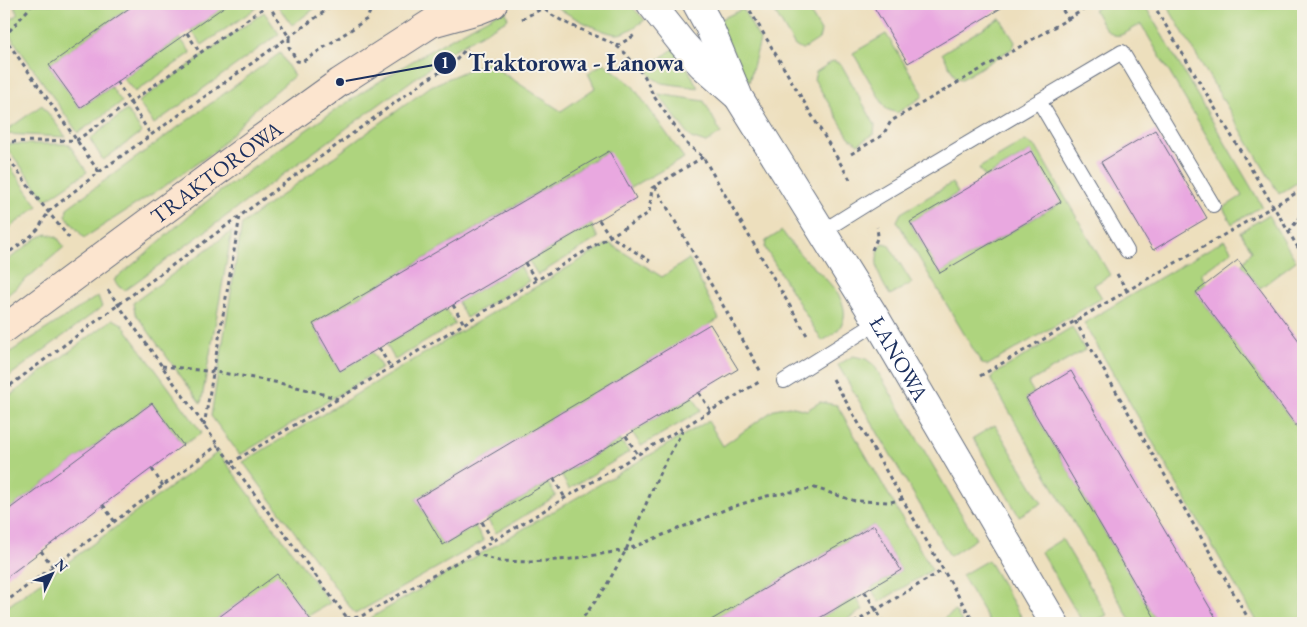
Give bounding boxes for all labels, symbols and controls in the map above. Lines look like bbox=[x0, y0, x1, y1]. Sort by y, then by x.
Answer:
callout: Traktorowa - Łanowa bbox=[433, 43, 694, 82]
text: Traktorowa - Łanowa bbox=[468, 47, 685, 78]
text: 1 bbox=[441, 53, 449, 72]
street label: TRAKTOROWA bbox=[145, 114, 289, 231]
street label: ŁANOWA bbox=[863, 311, 936, 407]
north arrow bbox=[28, 550, 78, 600]
text: N bbox=[51, 555, 72, 576]

